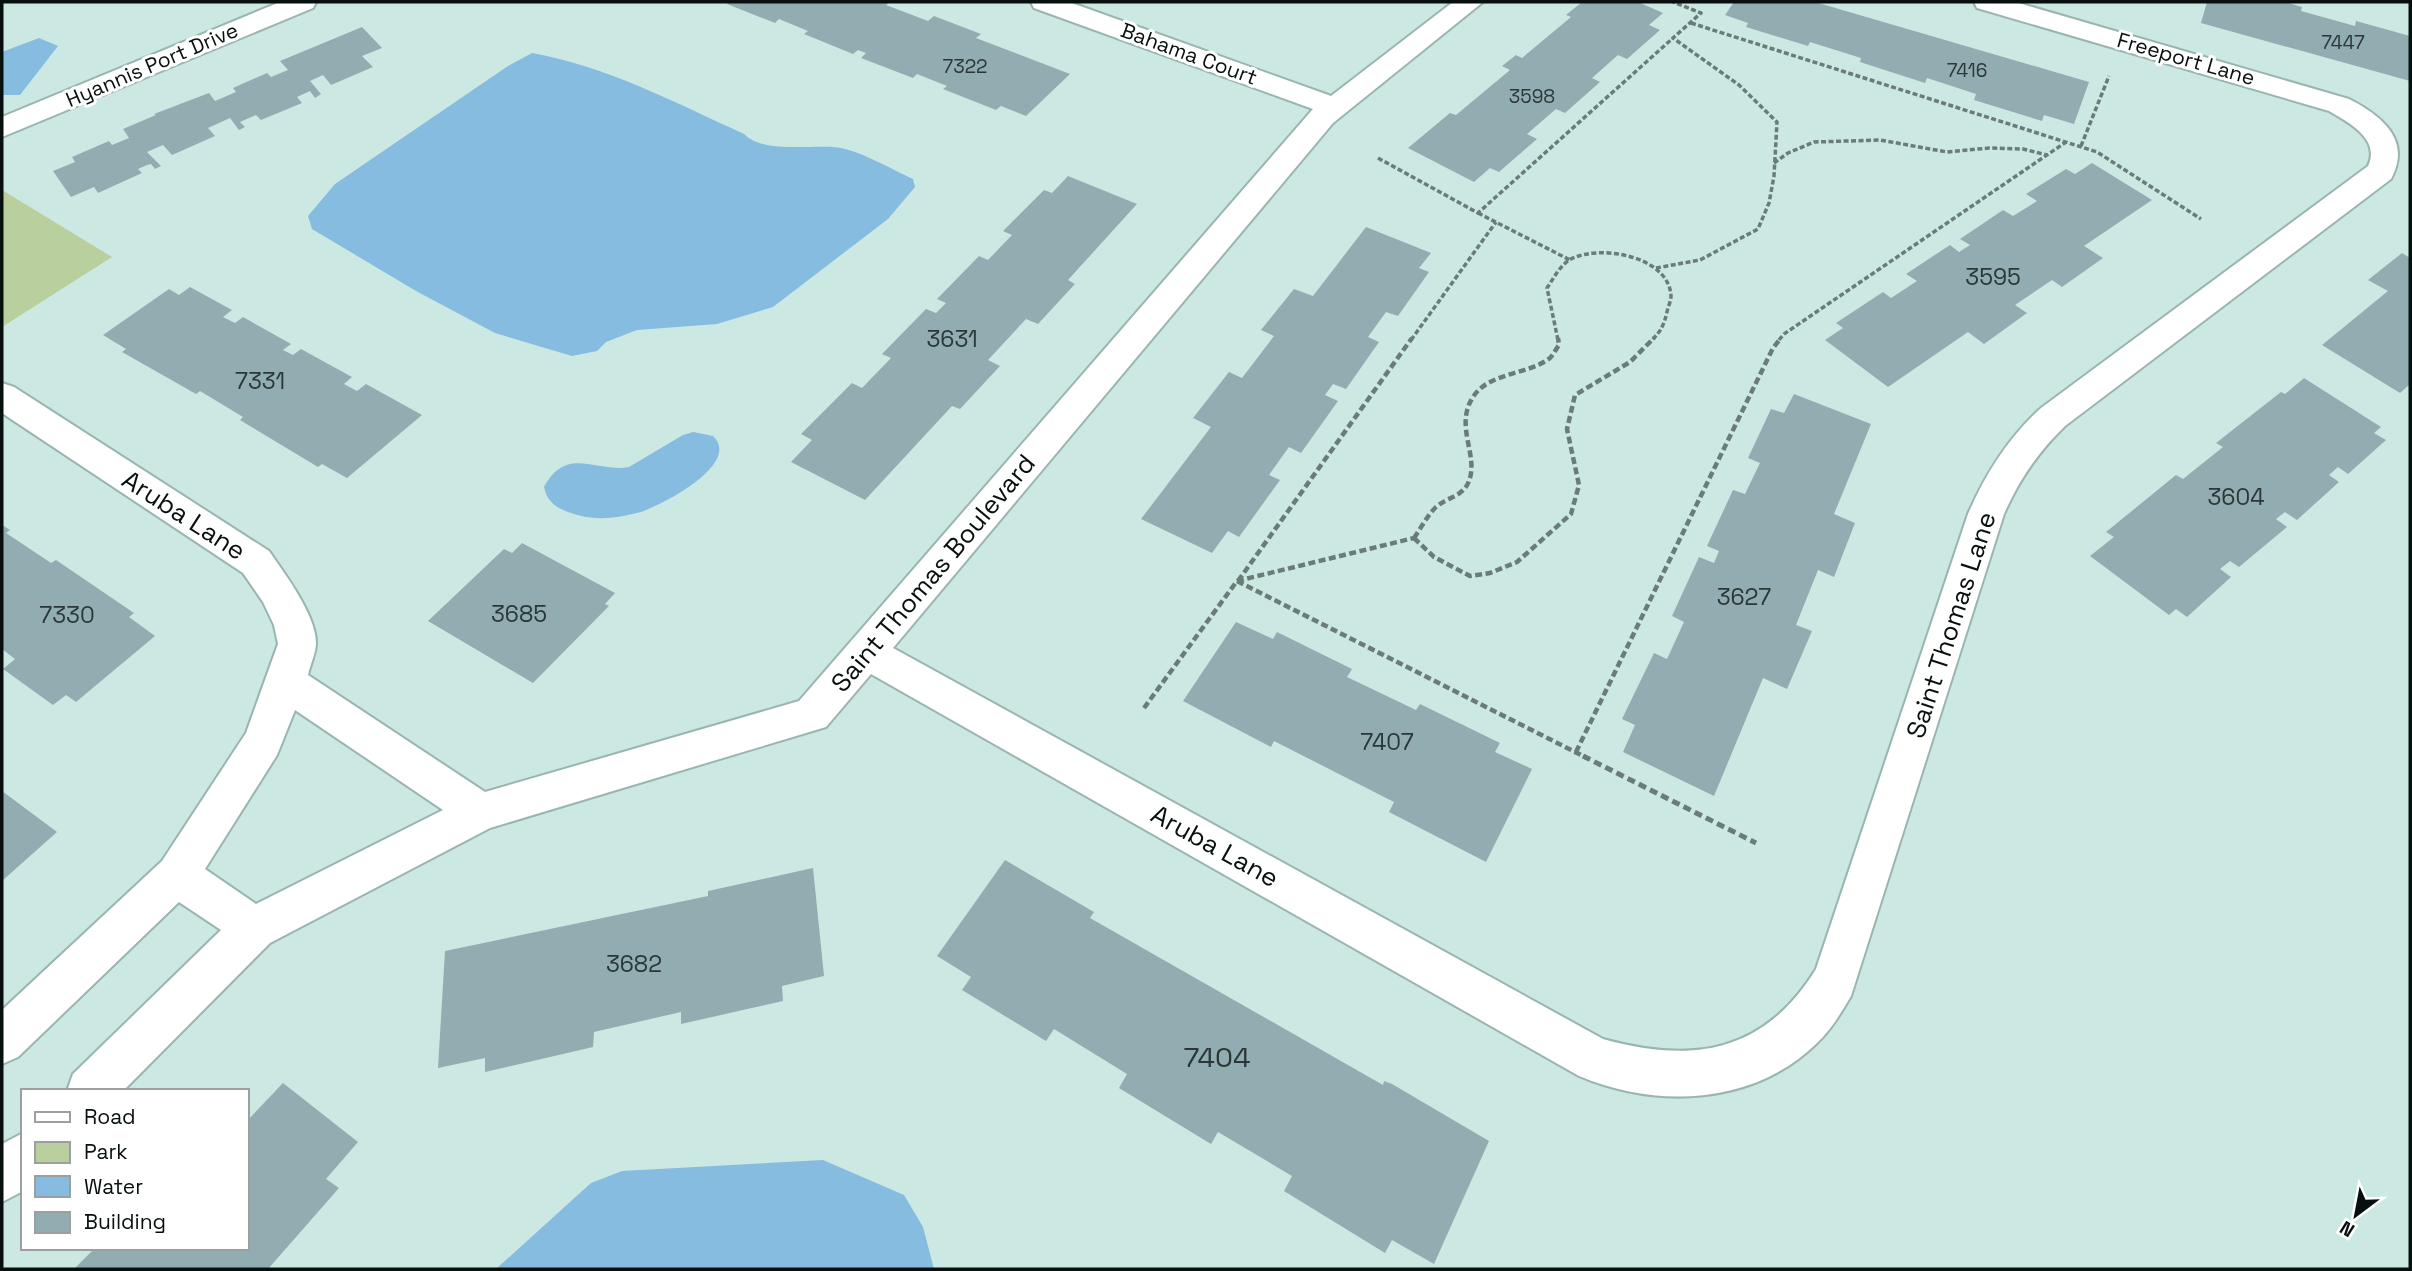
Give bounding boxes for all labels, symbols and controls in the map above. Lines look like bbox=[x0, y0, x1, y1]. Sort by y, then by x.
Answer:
street label: Hyannis Port Drive bbox=[62, 16, 242, 113]
street label: Bahama Court bbox=[1117, 16, 1261, 91]
street label: Freeport Lane bbox=[2114, 26, 2258, 91]
house number: 7447 bbox=[2321, 30, 2365, 55]
house number: 7322 bbox=[942, 54, 988, 79]
house number: 7416 bbox=[1947, 58, 1987, 83]
house number: 3598 bbox=[1509, 84, 1555, 109]
house number: 3595 bbox=[1965, 262, 2021, 292]
house number: 3631 bbox=[926, 324, 978, 354]
house number: 7331 bbox=[235, 366, 285, 396]
street label: Saint Thomas Boulevard bbox=[823, 447, 1043, 699]
street label: Aruba Lane bbox=[116, 462, 252, 568]
house number: 3604 bbox=[2207, 482, 2265, 512]
street label: Saint Thomas Lane bbox=[1898, 507, 2004, 743]
house number: 3627 bbox=[1717, 582, 1771, 612]
house number: 3685 bbox=[491, 599, 547, 629]
house number: 7330 bbox=[39, 600, 95, 630]
house number: 7407 bbox=[1360, 727, 1414, 757]
street label: Aruba Lane bbox=[1145, 797, 1285, 895]
house number: 3682 bbox=[606, 949, 662, 979]
house number: 7404 bbox=[1183, 1039, 1251, 1075]
legend bbox=[21, 1089, 248, 1250]
text: Road bbox=[84, 1103, 136, 1130]
text: Park bbox=[84, 1138, 128, 1165]
text: Water bbox=[84, 1173, 143, 1200]
north arrow bbox=[2321, 1180, 2391, 1250]
text: Building bbox=[84, 1208, 166, 1235]
text: N bbox=[2335, 1215, 2359, 1243]

